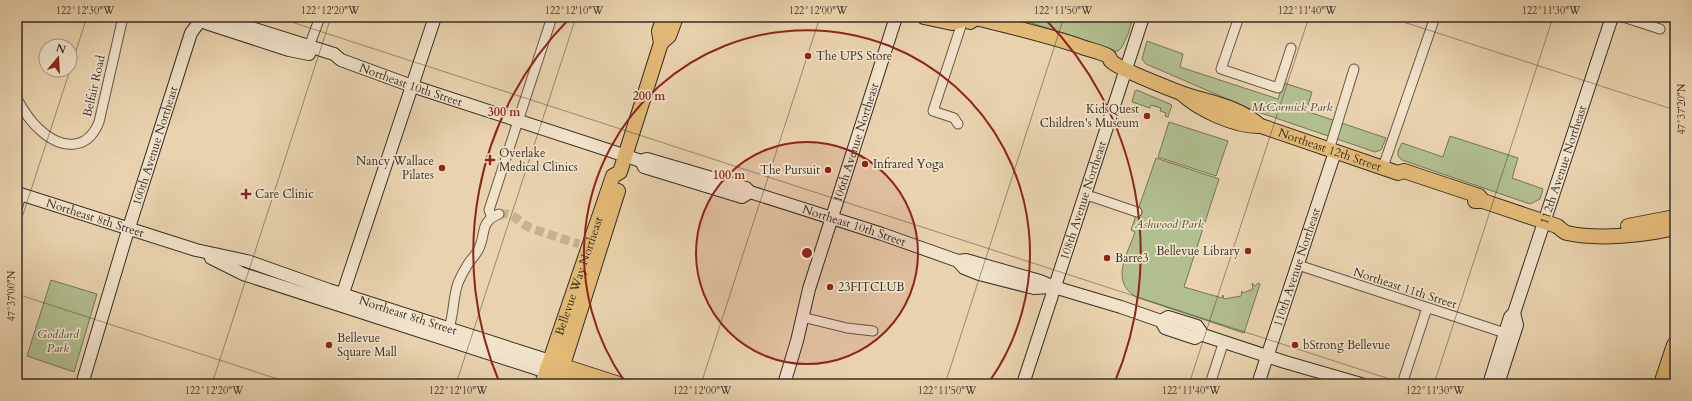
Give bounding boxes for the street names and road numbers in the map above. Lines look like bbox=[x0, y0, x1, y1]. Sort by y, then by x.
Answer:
street label: Belfair Road bbox=[79, 53, 109, 118]
street label: Northeast 10th Street bbox=[357, 59, 465, 110]
street label: 106th Avenue Northeast bbox=[829, 81, 882, 204]
street label: 100th Avenue Northeast bbox=[128, 84, 182, 208]
street label: 112th Avenue Northeast bbox=[1536, 103, 1590, 226]
street label: Northeast 12th Street bbox=[1276, 125, 1384, 175]
street label: 108th Avenue Northeast bbox=[1056, 139, 1110, 262]
street label: Northeast 8th Street bbox=[44, 195, 146, 241]
street label: Northeast 10th Street bbox=[800, 201, 908, 250]
street label: 110th Avenue Northeast bbox=[1270, 206, 1324, 329]
street label: Bellevue Way Northeast bbox=[551, 214, 607, 338]
street label: Northeast 11th Street bbox=[1351, 264, 1459, 312]
street label: Northeast 8th Street bbox=[357, 292, 459, 339]

